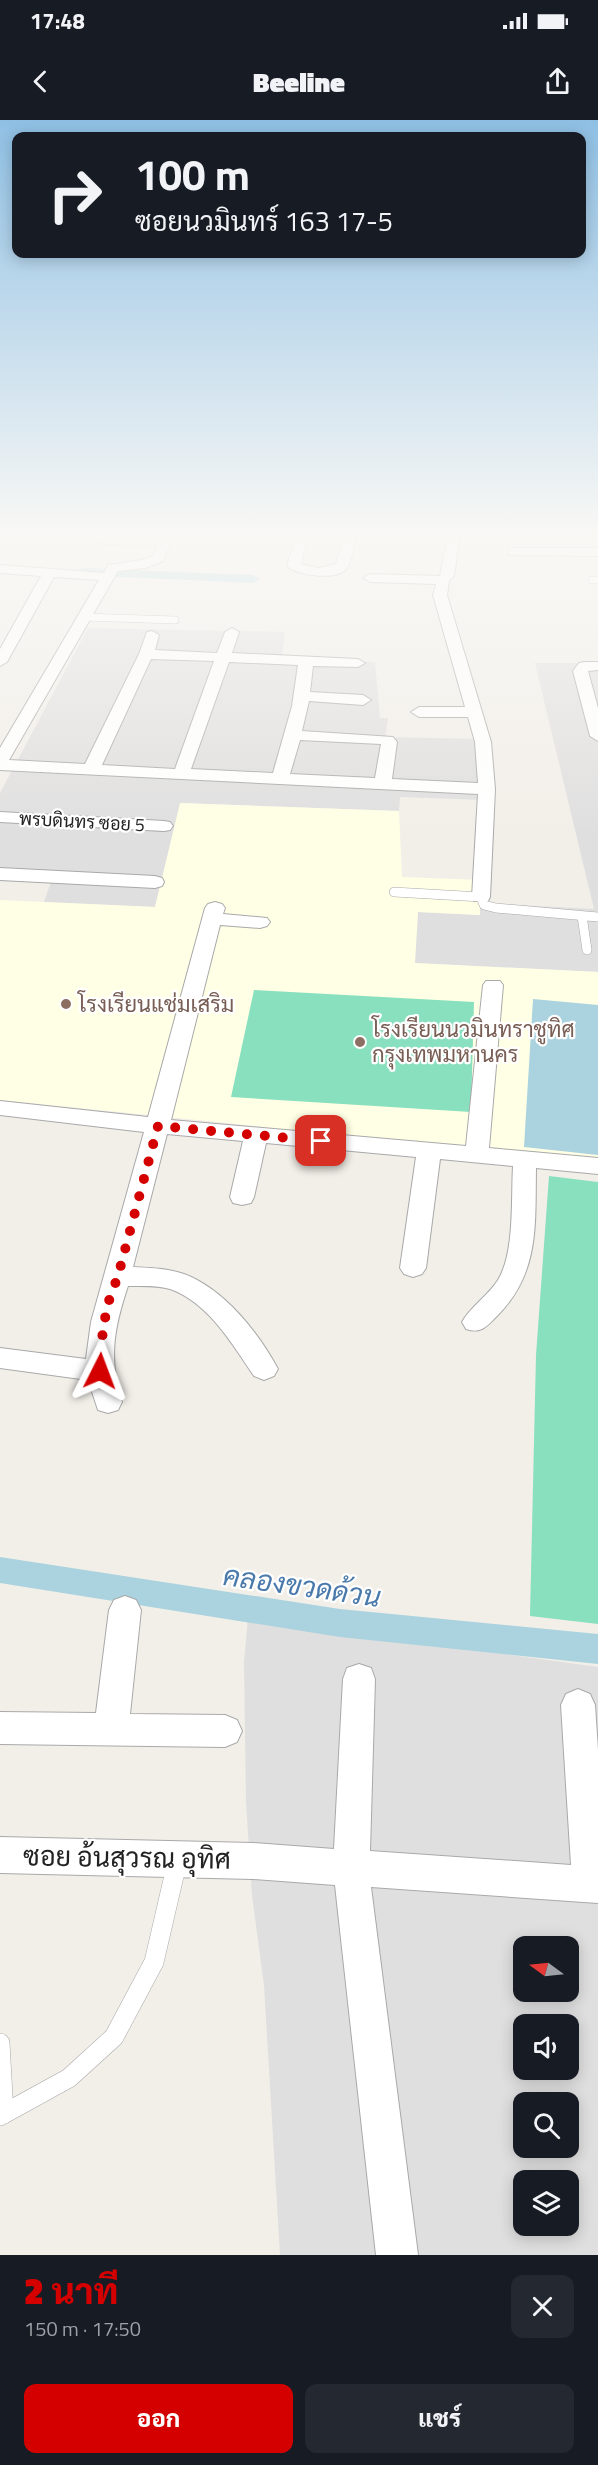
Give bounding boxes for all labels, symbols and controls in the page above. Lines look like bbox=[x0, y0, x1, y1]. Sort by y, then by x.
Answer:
text: 17:48 bbox=[30, 4, 85, 38]
text: Beeline bbox=[253, 61, 345, 102]
icon: back bbox=[24, 65, 57, 98]
icon: share bbox=[541, 65, 574, 98]
text: 100 m bbox=[135, 142, 250, 206]
icon: right bbox=[36, 156, 114, 234]
text: ซอยนวมินทร์ 163 17-5 bbox=[135, 200, 393, 241]
street label: พรบดินทร ซอย 5 bbox=[18, 805, 146, 838]
place label: โรงเรียนแช่มเสริม bbox=[77, 987, 234, 1021]
marker: โรงเรียนแช่มเสริม bbox=[59, 997, 73, 1011]
place label: โรงเรียนนวมินทราชูทิศ กรุงเทพมหานคร bbox=[371, 1012, 575, 1071]
marker: โรงเรียนนวมินทราชูทิศ กรุงเทพมหานคร bbox=[353, 1035, 367, 1049]
pin bbox=[295, 1115, 346, 1166]
icon: arrive bbox=[304, 1124, 337, 1157]
position arrow bbox=[68, 1339, 132, 1403]
water label: คลองขวดด้วน bbox=[221, 1553, 384, 1618]
street label: ซอย อ้นสุวรณ อุทิศ bbox=[23, 1834, 231, 1879]
north arrow bbox=[513, 1936, 579, 2002]
map controls bbox=[513, 1936, 579, 2236]
button: sound bbox=[513, 2014, 579, 2080]
button: search bbox=[513, 2092, 579, 2158]
button: layers bbox=[513, 2170, 579, 2236]
text: 2 นาที bbox=[24, 2263, 118, 2318]
button: close bbox=[511, 2275, 574, 2338]
text: 150 m · 17:50 bbox=[24, 2313, 141, 2344]
button: ออก bbox=[24, 2384, 293, 2453]
button: แชร์ bbox=[305, 2384, 574, 2453]

